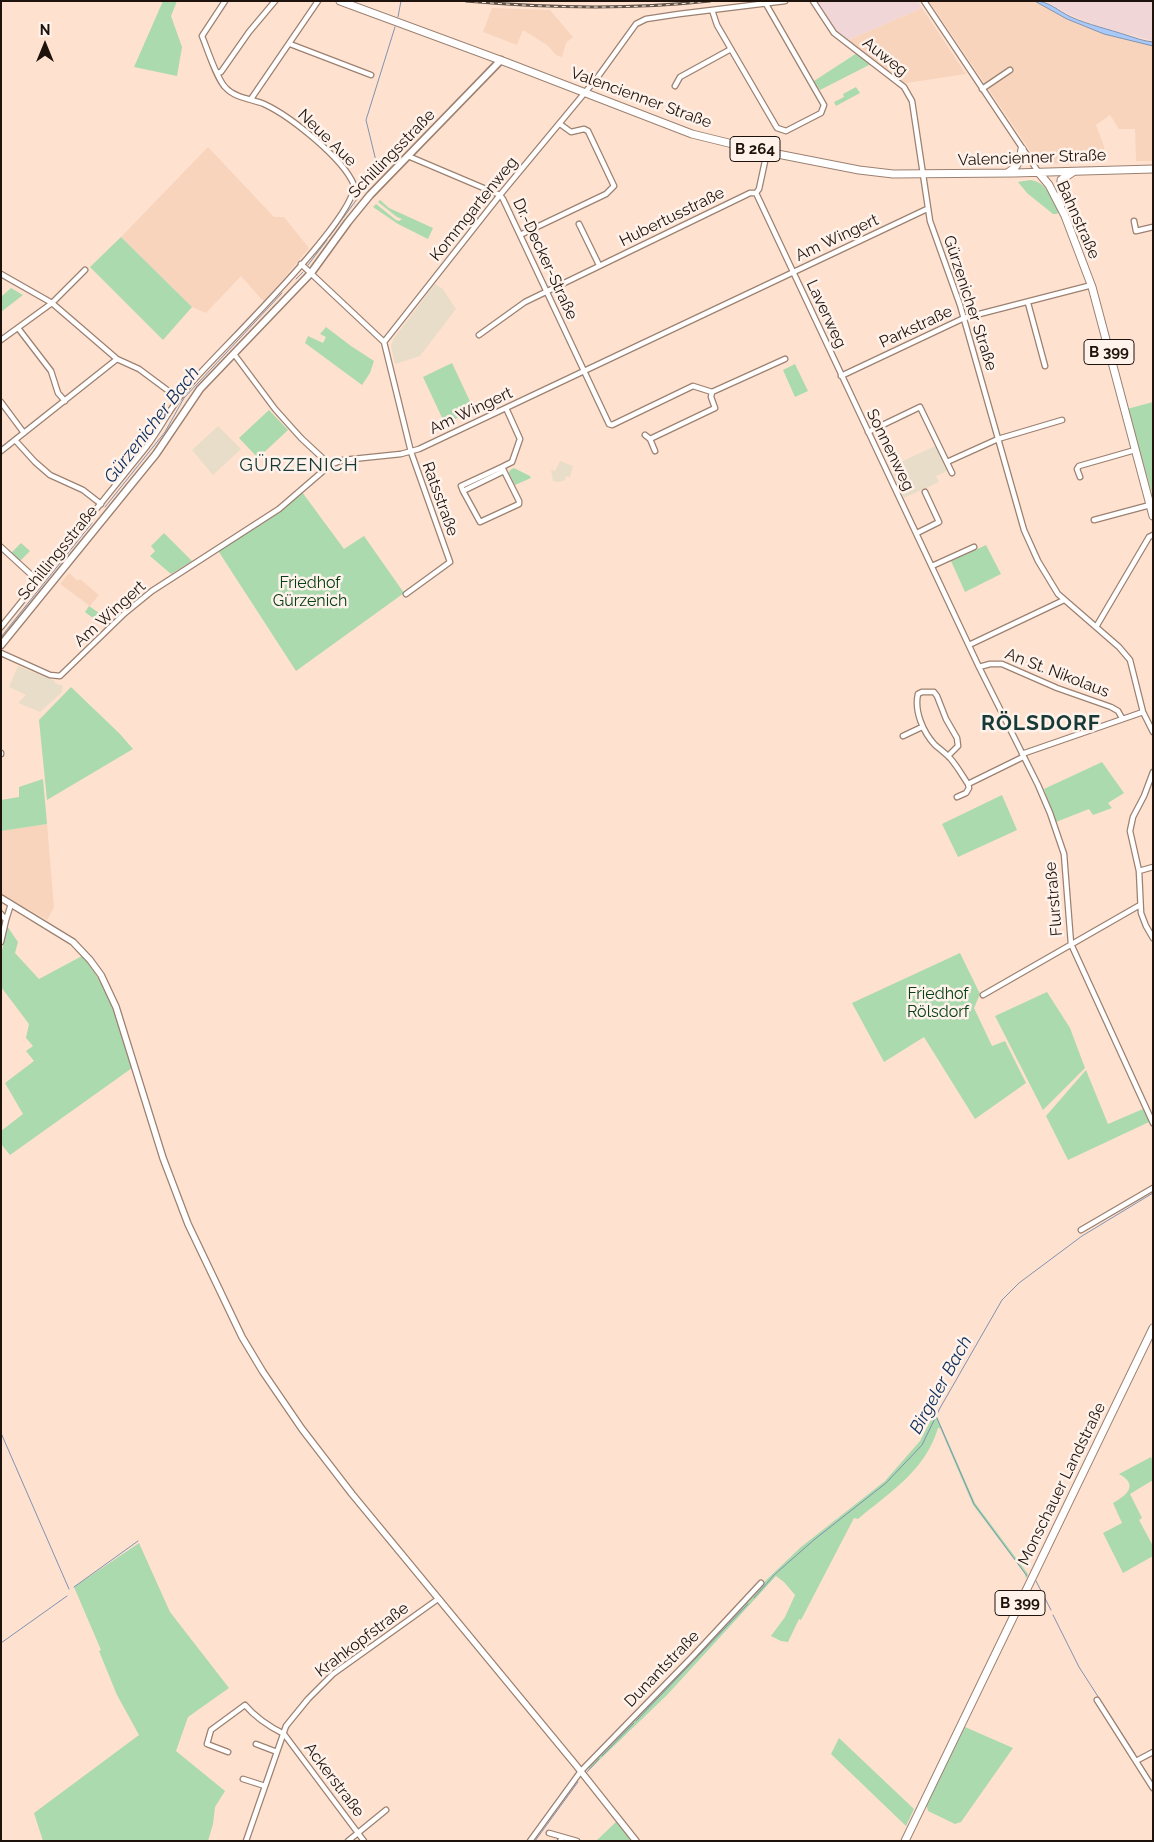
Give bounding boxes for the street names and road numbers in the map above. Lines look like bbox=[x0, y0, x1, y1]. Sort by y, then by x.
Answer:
street label: Auweg bbox=[859, 33, 911, 81]
street label: Valencienner Straße bbox=[568, 64, 714, 132]
street label: Neue Aue bbox=[294, 105, 360, 171]
street label: Schillingsstraße bbox=[345, 106, 439, 202]
road number: B 264 bbox=[730, 136, 780, 162]
street label: Valencienner Straße bbox=[957, 146, 1107, 170]
street label: Kommgartenweg bbox=[426, 153, 522, 265]
street label: Bahnstraße bbox=[1052, 178, 1104, 262]
street label: Hubertusstraße bbox=[616, 183, 728, 251]
street label: Dr.-Decker-Straße bbox=[509, 195, 581, 323]
street label: Am Wingert bbox=[792, 210, 882, 266]
street label: Gürzenicher Straße bbox=[939, 233, 1001, 373]
street label: Laverweg bbox=[802, 277, 850, 351]
street label: Parkstraße bbox=[876, 302, 956, 352]
road number: B 399 bbox=[1084, 340, 1134, 364]
street label: Am Wingert bbox=[426, 383, 516, 439]
street label: Sonnenweg bbox=[862, 406, 918, 494]
street label: Ratsstraße bbox=[418, 459, 462, 539]
street label: Schillingsstraße bbox=[14, 502, 102, 604]
street label: Am Wingert bbox=[70, 577, 150, 651]
street label: An St. Nikolaus bbox=[1002, 644, 1112, 702]
street label: Flurstraße bbox=[1041, 861, 1067, 937]
street label: Monschauer Landstraße bbox=[1014, 1399, 1110, 1569]
road number: B 399 bbox=[995, 1590, 1045, 1616]
street label: Krahkopfstraße bbox=[311, 1599, 413, 1681]
street label: Dunantstraße bbox=[621, 1627, 703, 1711]
street label: Ackerstraße bbox=[300, 1739, 368, 1821]

